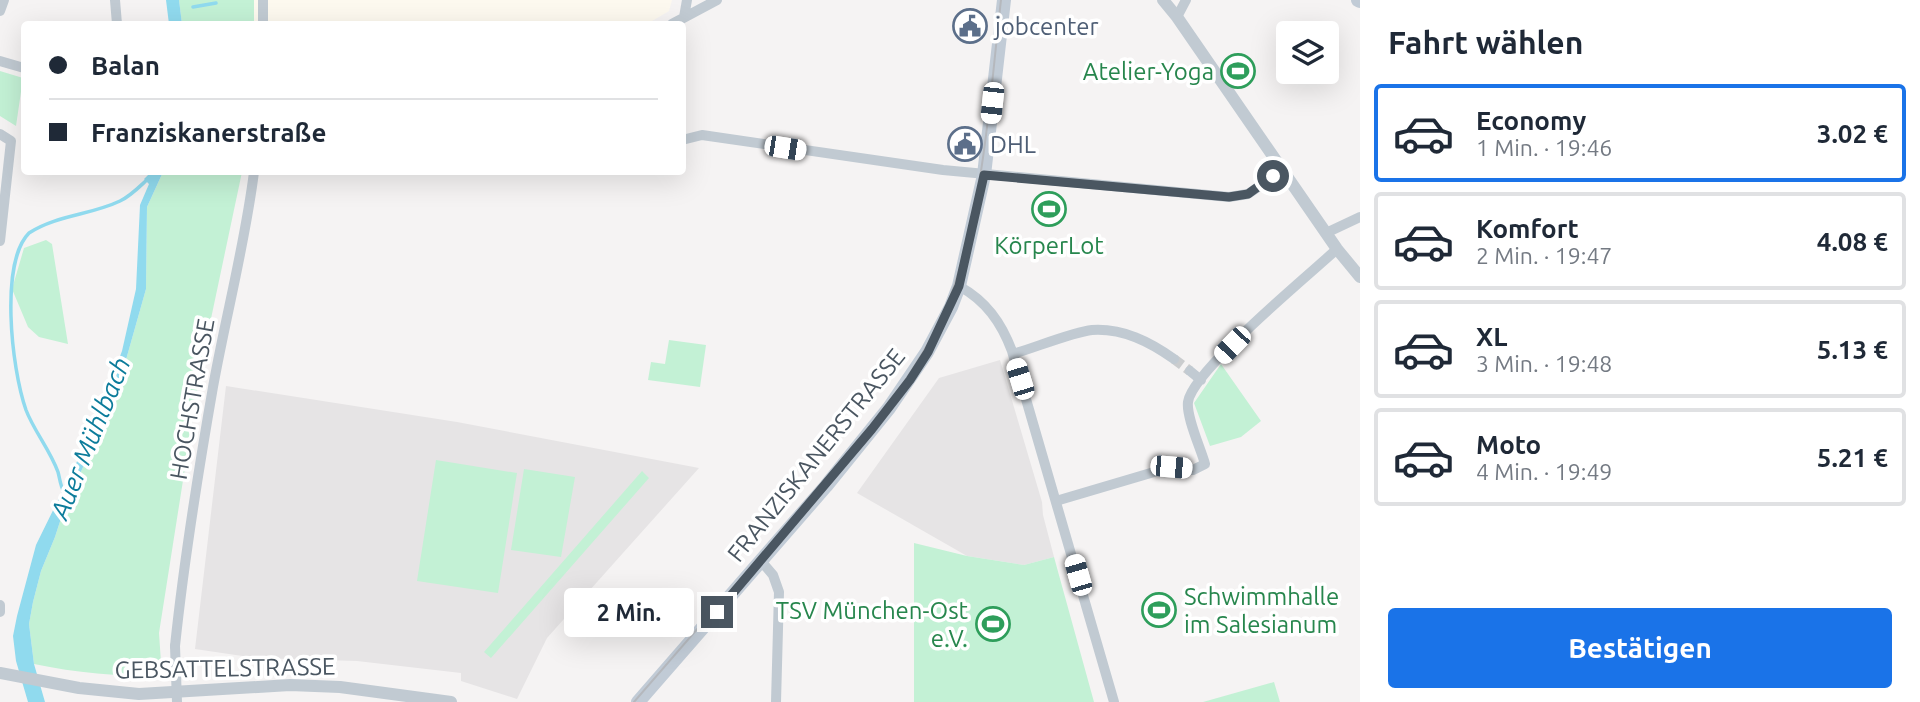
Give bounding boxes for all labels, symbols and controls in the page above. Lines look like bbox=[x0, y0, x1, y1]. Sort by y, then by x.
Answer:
public building icon: jobcenter bbox=[951, 7, 989, 45]
place label: jobcenter bbox=[993, 13, 1099, 40]
map controls bbox=[1276, 21, 1339, 84]
button: layers bbox=[1276, 21, 1339, 84]
text: Fahrt wählen bbox=[1388, 24, 1583, 60]
text: Balan bbox=[91, 51, 160, 80]
sports icon: Atelier-Yoga bbox=[1219, 52, 1257, 90]
place label: Atelier-Yoga bbox=[1083, 58, 1214, 85]
car bbox=[980, 81, 1005, 125]
icon: car bbox=[1392, 102, 1455, 165]
text: Economy bbox=[1476, 106, 1586, 135]
text: Franziskanerstraße bbox=[91, 118, 326, 147]
text: 3.02 € bbox=[1817, 119, 1888, 148]
public building icon: DHL bbox=[946, 125, 984, 163]
place label: DHL bbox=[990, 131, 1036, 158]
car bbox=[763, 134, 808, 162]
text: 1 Min. · 19:46 bbox=[1476, 135, 1612, 160]
route start bbox=[1257, 160, 1289, 192]
sports icon: KörperLot bbox=[1030, 190, 1068, 228]
icon: car bbox=[1392, 210, 1455, 273]
text: Komfort bbox=[1476, 214, 1579, 243]
text: 4.08 € bbox=[1817, 227, 1888, 256]
place label: KörperLot bbox=[994, 232, 1104, 259]
text: 2 Min. · 19:47 bbox=[1476, 243, 1612, 268]
street label: HOCHSTRASSE bbox=[165, 316, 219, 482]
icon: car bbox=[1392, 318, 1455, 381]
text: XL bbox=[1476, 322, 1507, 351]
car bbox=[1210, 323, 1255, 367]
text: 5.13 € bbox=[1817, 335, 1888, 364]
street label: FRANZISKANERSTRASSE bbox=[722, 343, 910, 567]
text: 3 Min. · 19:48 bbox=[1476, 351, 1612, 376]
water label: Auer Mühlbach bbox=[44, 353, 136, 525]
car bbox=[1004, 356, 1037, 402]
icon: car bbox=[1392, 426, 1455, 489]
text: Moto bbox=[1476, 430, 1541, 459]
text: 5.21 € bbox=[1817, 443, 1888, 472]
car bbox=[1150, 455, 1193, 479]
text: 4 Min. · 19:49 bbox=[1476, 459, 1612, 484]
car bbox=[1063, 552, 1094, 598]
place label: Schwimmhalle im Salesianum bbox=[1184, 583, 1339, 638]
callout: 2 Min. bbox=[563, 588, 692, 636]
sports icon: Schwimmhalle im Salesianum bbox=[1140, 591, 1178, 629]
route end bbox=[701, 596, 733, 628]
place label: TSV München-Ost e.V. bbox=[776, 597, 969, 652]
text: 2 Min. bbox=[597, 600, 661, 625]
sports icon: TSV München-Ost e.V. bbox=[974, 605, 1012, 643]
button: Bestätigen bbox=[1388, 608, 1892, 688]
street label: GEBSATTELSTRASSE bbox=[114, 653, 336, 683]

